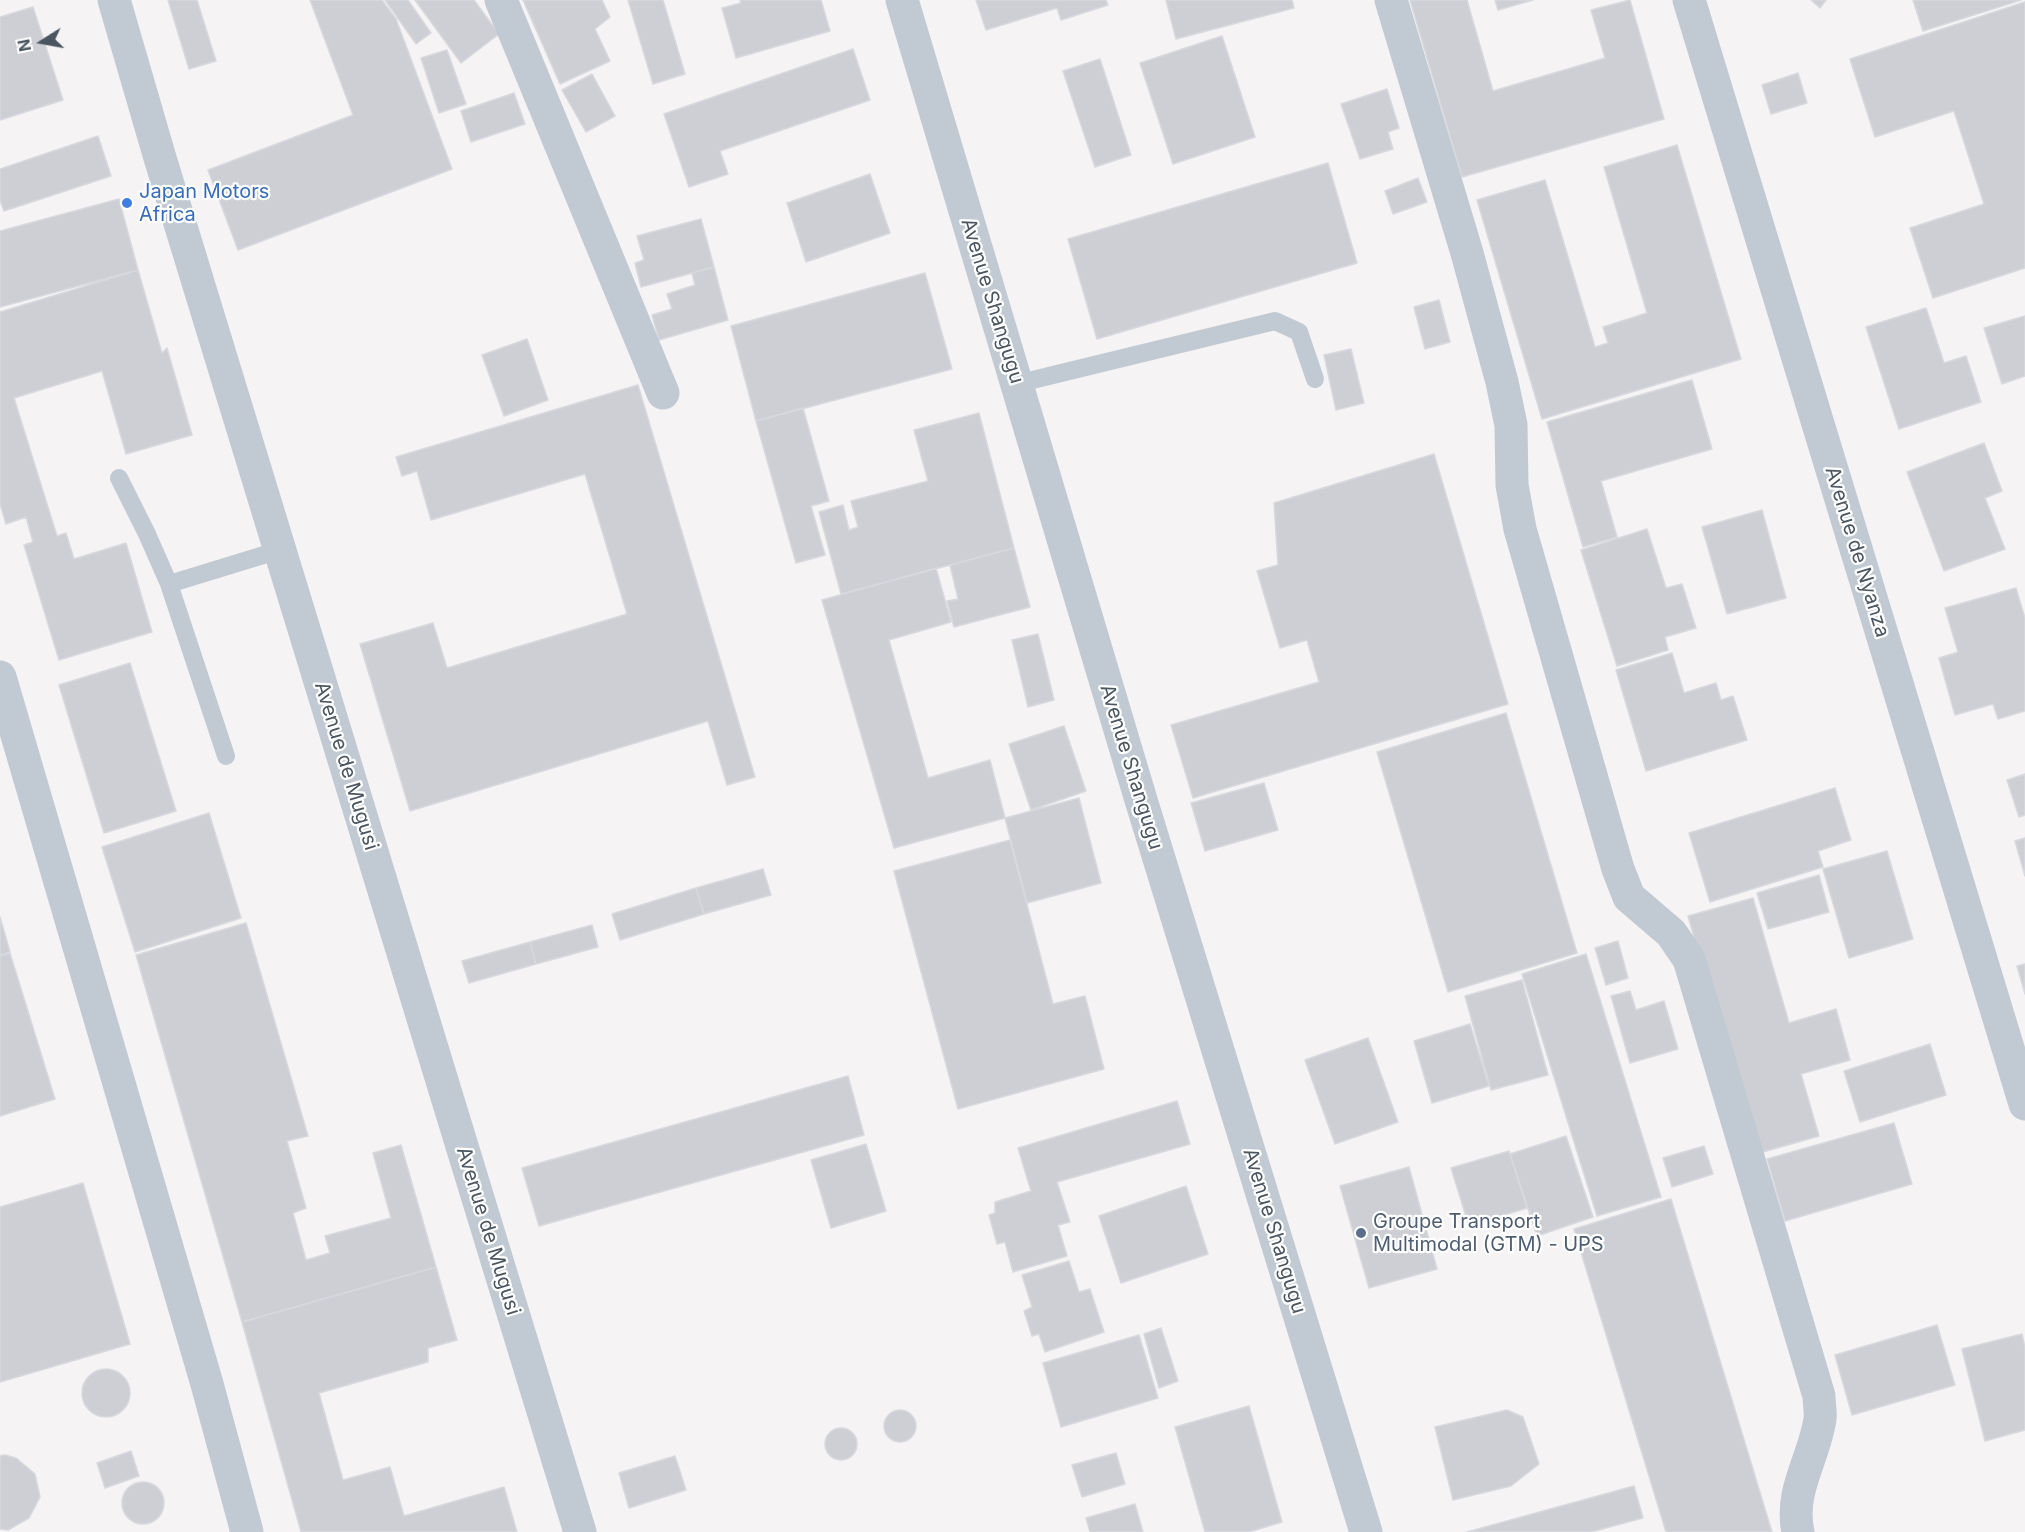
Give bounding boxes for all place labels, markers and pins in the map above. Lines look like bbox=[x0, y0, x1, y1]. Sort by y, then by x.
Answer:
place label: Japan Motors Africa bbox=[139, 180, 269, 227]
marker: Japan Motors Africa bbox=[120, 196, 134, 210]
place label: Groupe Transport Multimodal (GTM) - UPS bbox=[1373, 1210, 1604, 1257]
marker: Groupe Transport Multimodal (GTM) - UPS bbox=[1354, 1226, 1368, 1240]

